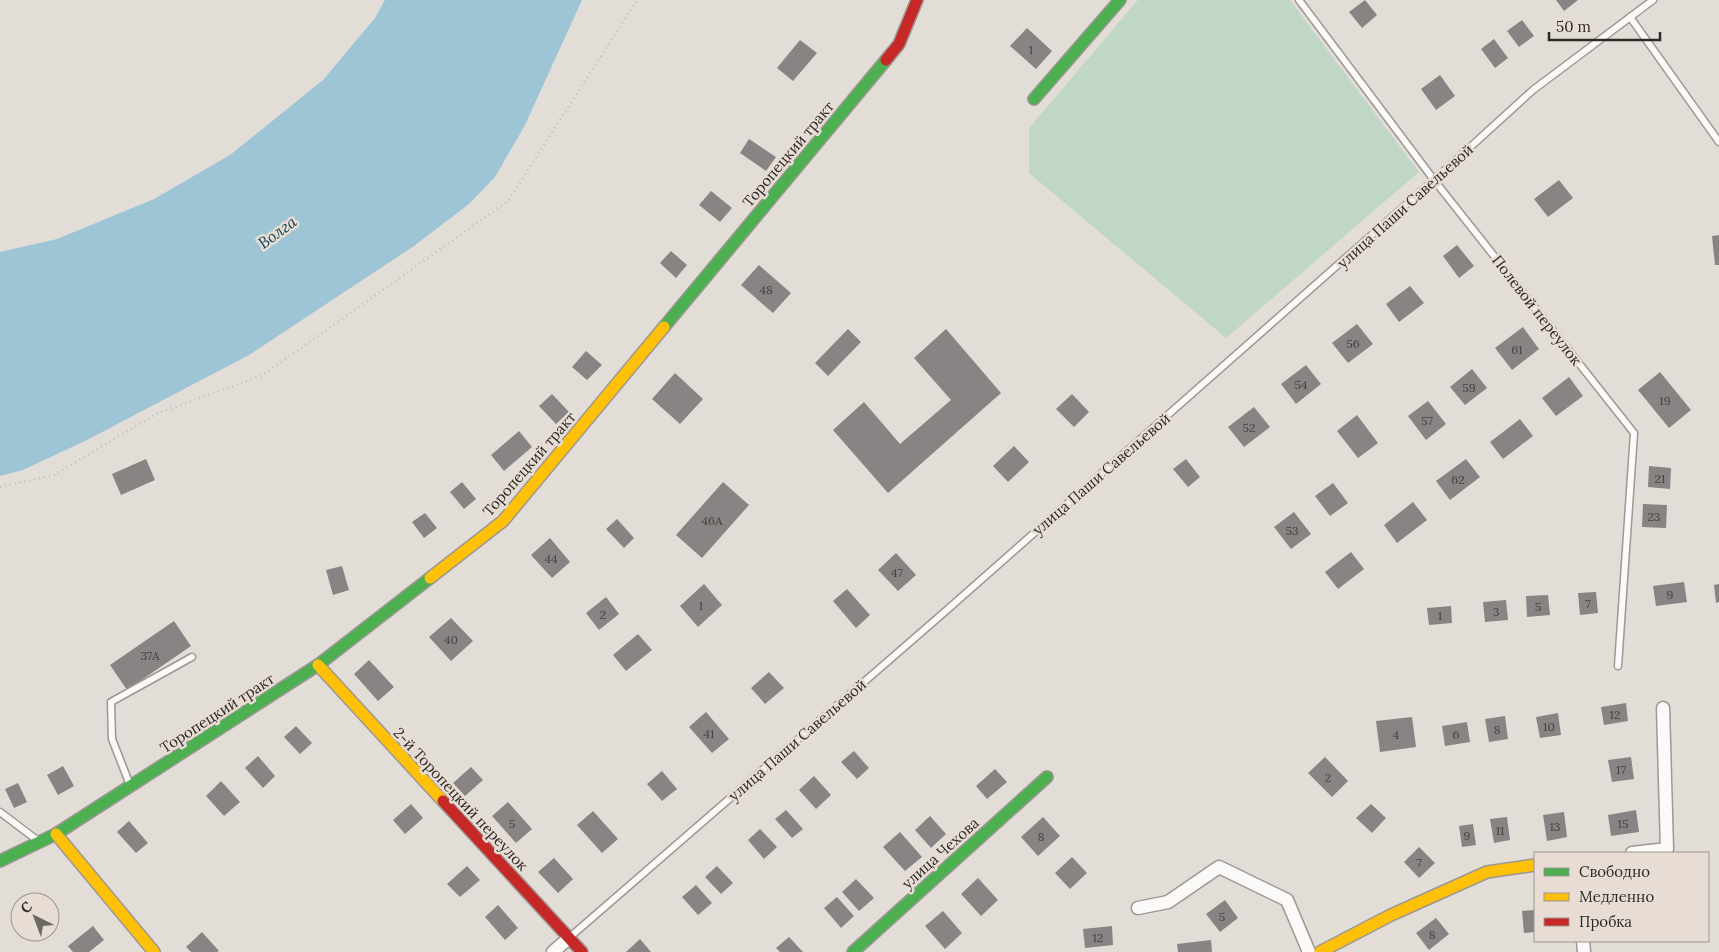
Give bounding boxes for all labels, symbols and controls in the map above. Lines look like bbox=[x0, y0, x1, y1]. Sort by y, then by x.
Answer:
scale bar bbox=[1549, 10, 1660, 42]
text: 50 m bbox=[1556, 17, 1591, 36]
house number: 1 bbox=[1029, 42, 1033, 57]
street label: Торопецкий тракт bbox=[738, 97, 838, 211]
street label: улица Паши Савельевой bbox=[1333, 140, 1477, 272]
water label: Волга bbox=[254, 211, 300, 253]
street label: Полевой переулок bbox=[1488, 251, 1586, 369]
house number: 48 bbox=[759, 282, 773, 297]
house number: 56 bbox=[1346, 336, 1360, 351]
house number: 61 bbox=[1511, 342, 1523, 357]
house number: 54 bbox=[1294, 377, 1308, 392]
house number: 59 bbox=[1462, 380, 1476, 395]
house number: 19 bbox=[1659, 393, 1671, 408]
street label: Торопецкий тракт bbox=[478, 407, 580, 520]
street label: улица Паши Савельевой bbox=[1028, 409, 1174, 539]
house number: 57 bbox=[1421, 413, 1434, 428]
house number: 52 bbox=[1243, 420, 1255, 435]
house number: 21 bbox=[1655, 471, 1665, 486]
house number: 62 bbox=[1451, 472, 1465, 487]
house number: 23 bbox=[1648, 509, 1661, 524]
house number: 46А bbox=[702, 513, 723, 528]
house number: 53 bbox=[1285, 523, 1299, 538]
house number: 44 bbox=[544, 551, 558, 566]
house number: 47 bbox=[891, 565, 903, 580]
house number: 9 bbox=[1667, 587, 1674, 602]
house number: 7 bbox=[1585, 596, 1591, 611]
house number: 1 bbox=[699, 598, 703, 613]
house number: 5 bbox=[1535, 599, 1541, 614]
house number: 3 bbox=[1493, 604, 1500, 619]
house number: 2 bbox=[600, 607, 606, 622]
house number: 1 bbox=[1438, 608, 1442, 623]
house number: 40 bbox=[444, 632, 458, 647]
house number: 37А bbox=[140, 648, 160, 663]
street label: Торопецкий тракт bbox=[156, 669, 278, 757]
street label: улица Паши Савельевой bbox=[724, 675, 870, 805]
house number: 12 bbox=[1610, 707, 1620, 722]
house number: 10 bbox=[1543, 719, 1555, 734]
house number: 8 bbox=[1494, 722, 1501, 737]
street label: 2-й Торопецкий переулок bbox=[390, 723, 532, 875]
house number: 41 bbox=[704, 726, 714, 741]
house number: 4 bbox=[1393, 727, 1400, 742]
house number: 6 bbox=[1453, 727, 1460, 742]
house number: 17 bbox=[1616, 762, 1626, 777]
house number: 2 bbox=[1325, 770, 1331, 785]
street label: улица Чехова bbox=[897, 813, 983, 893]
house number: 5 bbox=[509, 816, 515, 831]
house number: 15 bbox=[1618, 816, 1628, 831]
house number: 13 bbox=[1549, 819, 1561, 834]
house number: 11 bbox=[1496, 823, 1504, 838]
house number: 9 bbox=[1464, 828, 1471, 843]
house number: 8 bbox=[1038, 829, 1045, 844]
legend bbox=[1534, 852, 1709, 942]
house number: 7 bbox=[1416, 855, 1422, 870]
text: Свободно bbox=[1579, 862, 1650, 881]
text: Медленно bbox=[1579, 887, 1654, 906]
north arrow bbox=[10, 892, 60, 942]
text: С bbox=[17, 897, 36, 917]
house number: 5 bbox=[1219, 909, 1225, 924]
text: Пробка bbox=[1579, 912, 1632, 931]
house number: 8 bbox=[1429, 927, 1436, 942]
house number: 12 bbox=[1093, 930, 1103, 945]

